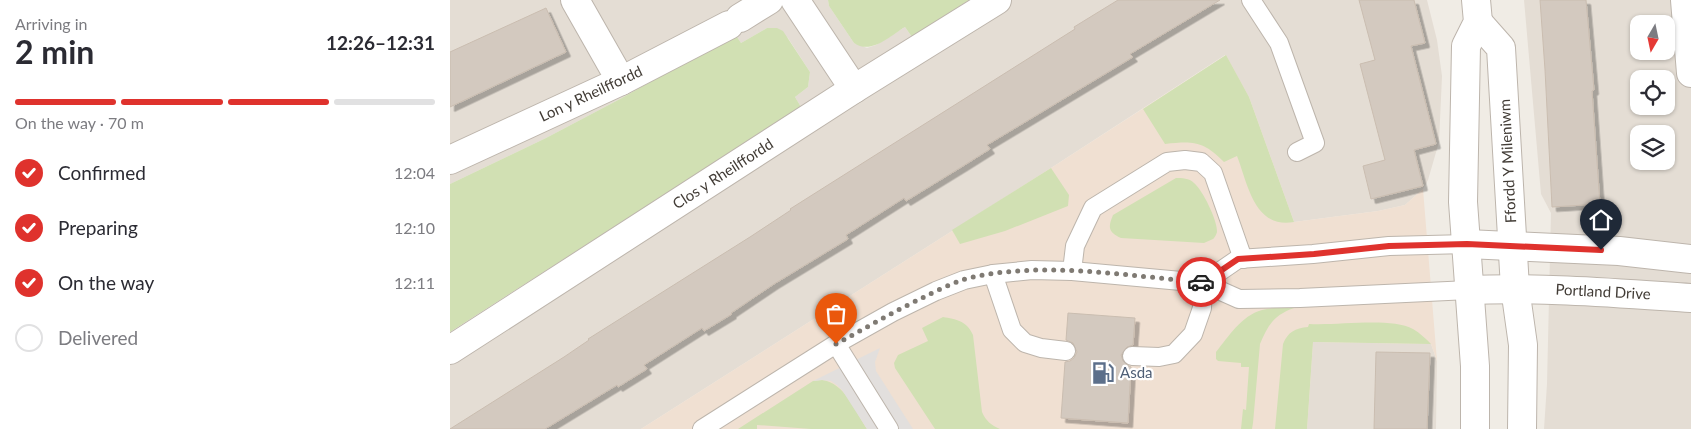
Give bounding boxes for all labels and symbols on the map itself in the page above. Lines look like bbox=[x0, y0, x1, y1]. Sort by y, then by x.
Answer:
north arrow bbox=[1630, 15, 1675, 60]
street label: Lon y Rheilffordd bbox=[536, 61, 645, 125]
street label: Ffordd Y Mileniwm bbox=[1495, 98, 1519, 224]
street label: Clos y Rheilffordd bbox=[669, 134, 776, 212]
pin bbox=[1580, 199, 1622, 250]
courier bbox=[1176, 257, 1226, 307]
street label: Portland Drive bbox=[1555, 280, 1651, 302]
pin bbox=[815, 293, 857, 344]
fuel station icon: Asda bbox=[1090, 360, 1116, 386]
place label: Asda bbox=[1120, 363, 1153, 381]

